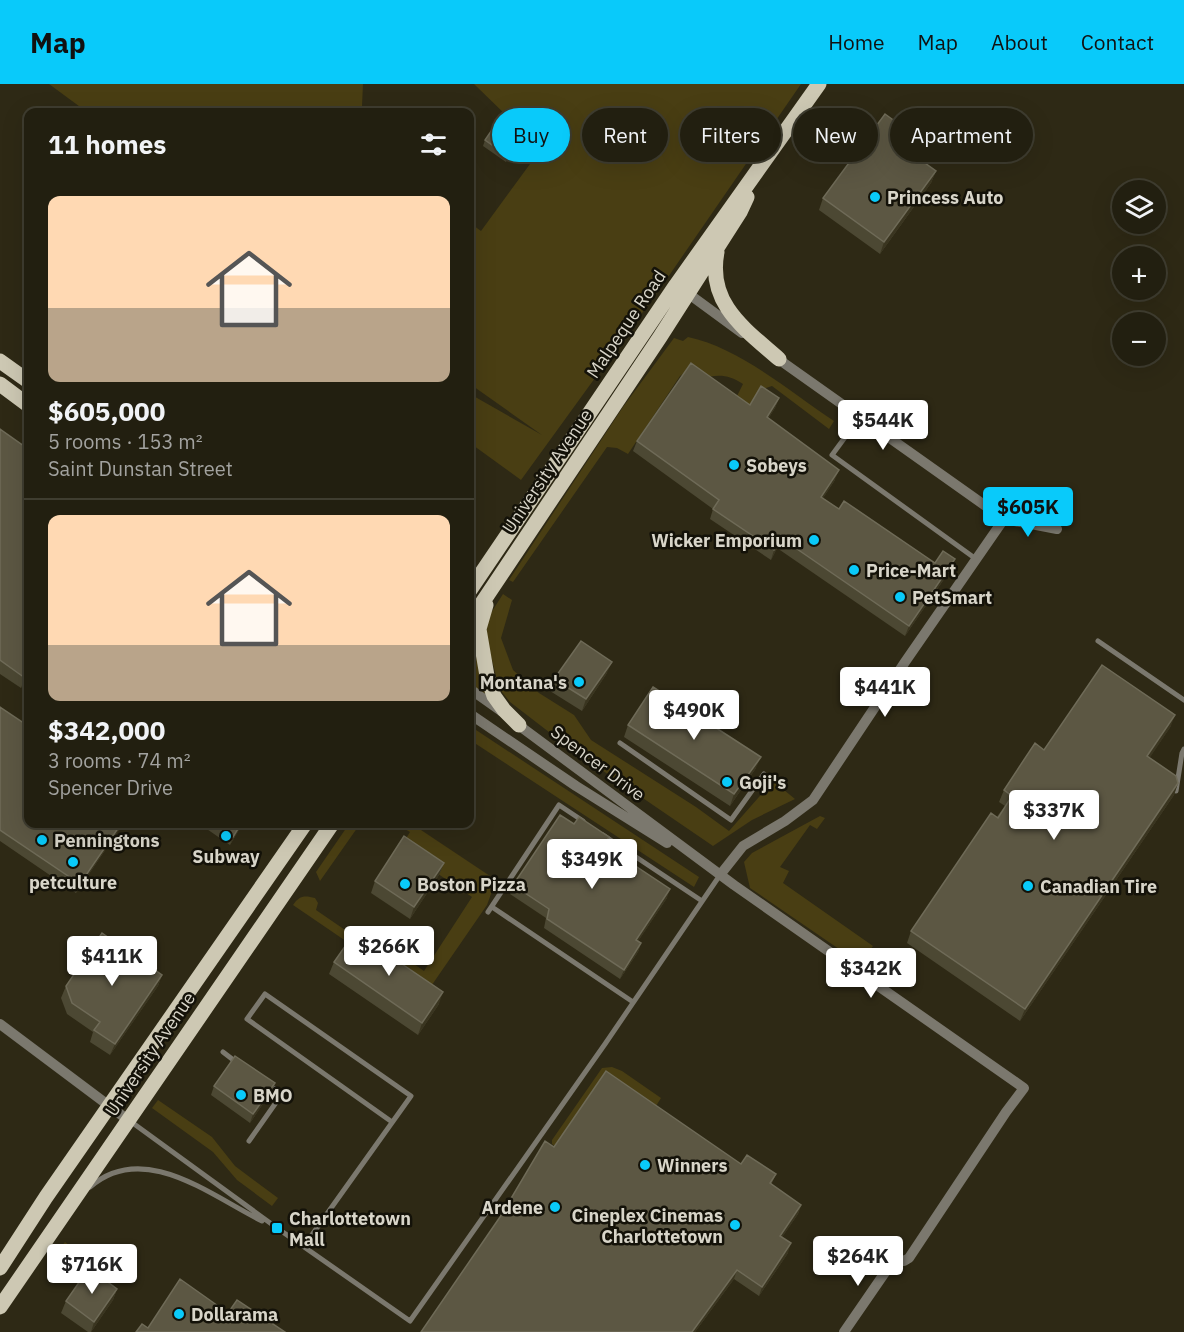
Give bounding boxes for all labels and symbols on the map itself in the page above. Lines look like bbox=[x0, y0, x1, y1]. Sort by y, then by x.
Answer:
place label: Princess Auto bbox=[887, 186, 1003, 209]
marker: Princess Auto bbox=[868, 190, 882, 204]
street label: Malpeque Road bbox=[581, 265, 671, 383]
pin: $544K bbox=[841, 400, 925, 451]
street label: University Avenue bbox=[497, 404, 597, 538]
place label: Sobeys bbox=[746, 454, 807, 477]
marker: Sobeys bbox=[727, 458, 741, 472]
pin: $605K bbox=[986, 487, 1070, 538]
place label: Wicker Emporium bbox=[651, 529, 802, 552]
marker: Wicker Emporium bbox=[807, 533, 821, 547]
place label: Price-Mart bbox=[866, 559, 956, 582]
marker: Price-Mart bbox=[847, 563, 861, 577]
place label: PetSmart bbox=[912, 586, 992, 609]
marker: PetSmart bbox=[893, 590, 907, 604]
pin: $441K bbox=[843, 667, 927, 718]
place label: Montana's bbox=[480, 671, 567, 694]
marker: Montana's bbox=[572, 675, 586, 689]
pin: $490K bbox=[652, 690, 736, 741]
street label: Spencer Drive bbox=[546, 720, 650, 806]
place label: Goji's bbox=[739, 771, 786, 794]
marker: Goji's bbox=[720, 775, 734, 789]
pin: $337K bbox=[1012, 790, 1096, 841]
place label: Penningtons bbox=[54, 829, 160, 852]
marker: Subway bbox=[219, 829, 233, 843]
marker: Penningtons bbox=[35, 833, 49, 847]
pin: $349K bbox=[550, 839, 634, 890]
place label: Subway bbox=[192, 845, 260, 868]
marker: petculture bbox=[66, 855, 80, 869]
place label: petculture bbox=[29, 871, 117, 894]
place label: Boston Pizza bbox=[417, 873, 526, 896]
place label: Canadian Tire bbox=[1040, 875, 1157, 898]
marker: Boston Pizza bbox=[398, 877, 412, 891]
marker: Canadian Tire bbox=[1021, 879, 1035, 893]
pin: $266K bbox=[347, 926, 431, 977]
pin: $411K bbox=[70, 936, 154, 987]
pin: $342K bbox=[829, 948, 913, 999]
street label: University Avenue bbox=[100, 987, 200, 1121]
place label: BMO bbox=[253, 1084, 293, 1107]
marker: BMO bbox=[234, 1088, 248, 1102]
place label: Winners bbox=[657, 1154, 728, 1177]
marker: Winners bbox=[638, 1158, 652, 1172]
place label: Ardene bbox=[482, 1196, 543, 1219]
marker: Ardene bbox=[548, 1200, 562, 1214]
place label: Cineplex Cinemas Charlottetown bbox=[572, 1204, 723, 1248]
place label: Charlottetown Mall bbox=[289, 1207, 411, 1251]
marker: Cineplex Cinemas Charlottetown bbox=[728, 1218, 742, 1232]
marker: Charlottetown Mall bbox=[270, 1221, 284, 1235]
pin: $264K bbox=[816, 1236, 900, 1287]
pin: $716K bbox=[50, 1244, 134, 1295]
place label: Dollarama bbox=[191, 1303, 278, 1326]
marker: Dollarama bbox=[172, 1307, 186, 1321]

